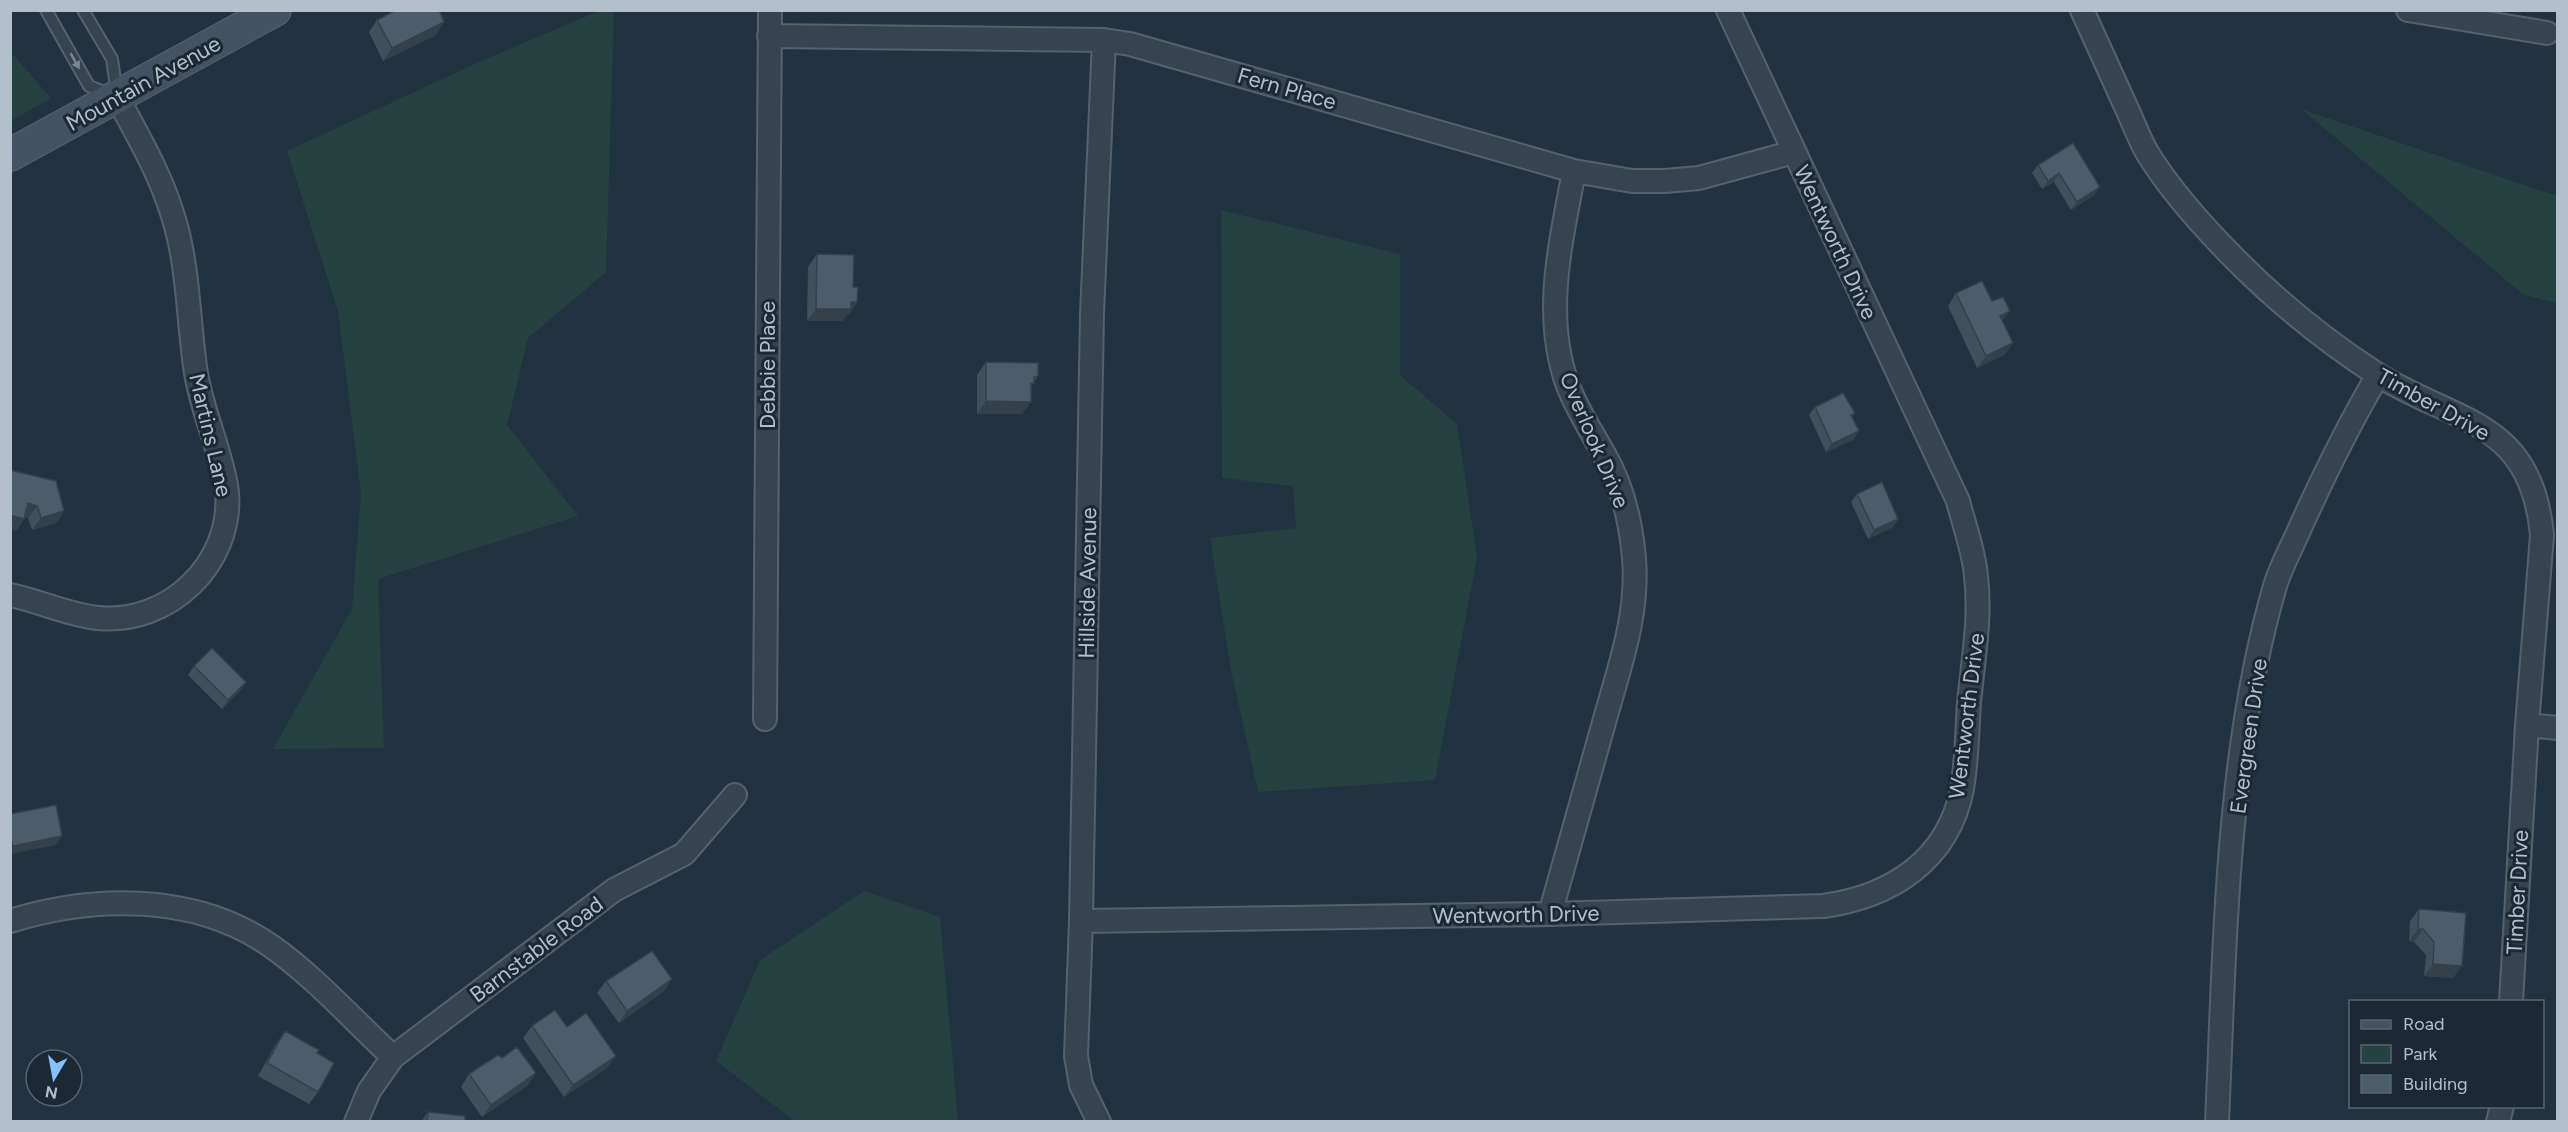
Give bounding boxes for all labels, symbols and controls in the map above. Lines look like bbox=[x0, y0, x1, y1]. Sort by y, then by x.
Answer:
street label: Mountain Avenue bbox=[61, 30, 225, 137]
one-way arrow bbox=[70, 53, 80, 70]
street label: Fern Place bbox=[1234, 61, 1339, 115]
street label: Wentworth Drive bbox=[1788, 161, 1883, 324]
street label: Debbie Place bbox=[754, 301, 781, 429]
street label: Timber Drive bbox=[2373, 362, 2495, 446]
street label: Overlook Drive bbox=[1554, 368, 1635, 512]
street label: Martins Lane bbox=[183, 371, 238, 499]
street label: Hillside Avenue bbox=[1073, 507, 1102, 659]
street label: Wentworth Drive bbox=[1943, 632, 1990, 801]
street label: Evergreen Drive bbox=[2224, 657, 2273, 815]
street label: Timber Drive bbox=[2501, 829, 2534, 955]
street label: Barnstable Road bbox=[464, 890, 608, 1008]
street label: Wentworth Drive bbox=[1432, 900, 1600, 929]
legend bbox=[2349, 1000, 2544, 1108]
text: Road bbox=[2403, 1013, 2444, 1035]
text: Park bbox=[2403, 1043, 2438, 1065]
north arrow bbox=[24, 1048, 84, 1108]
text: Building bbox=[2403, 1073, 2468, 1095]
text: N bbox=[44, 1082, 59, 1103]

